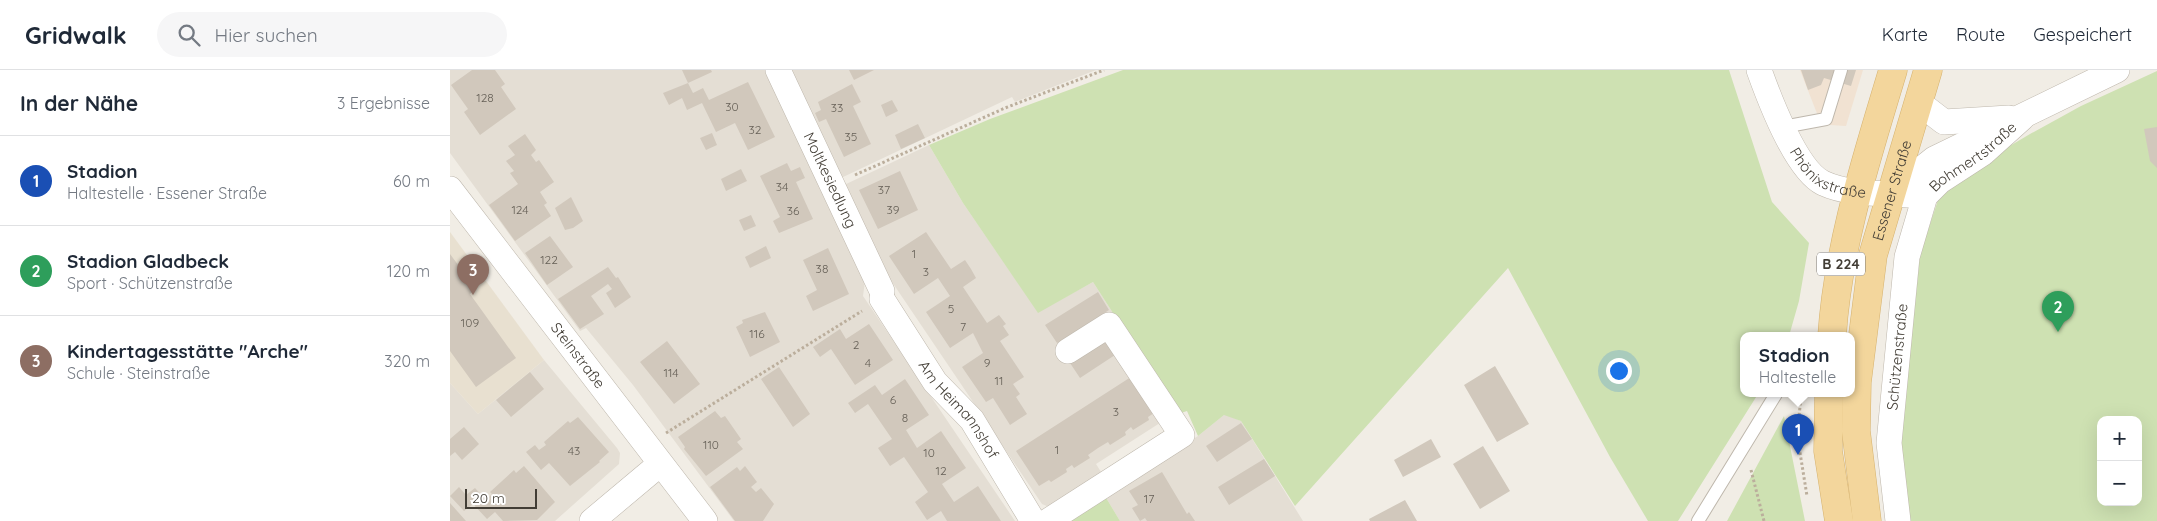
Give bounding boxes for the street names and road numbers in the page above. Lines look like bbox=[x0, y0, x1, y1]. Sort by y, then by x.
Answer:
street label: Bohmertstraße bbox=[1925, 117, 2020, 196]
street label: Moltkesiedlung bbox=[800, 129, 861, 231]
street label: Essener Straße bbox=[1868, 138, 1916, 243]
street label: Phönixstraße bbox=[1786, 144, 1867, 202]
road number: B 224 bbox=[1817, 252, 1865, 275]
street label: Schützenstraße bbox=[1882, 303, 1911, 411]
street label: Steinstraße bbox=[547, 318, 610, 392]
street label: Am Heimannshof bbox=[915, 357, 1003, 462]

